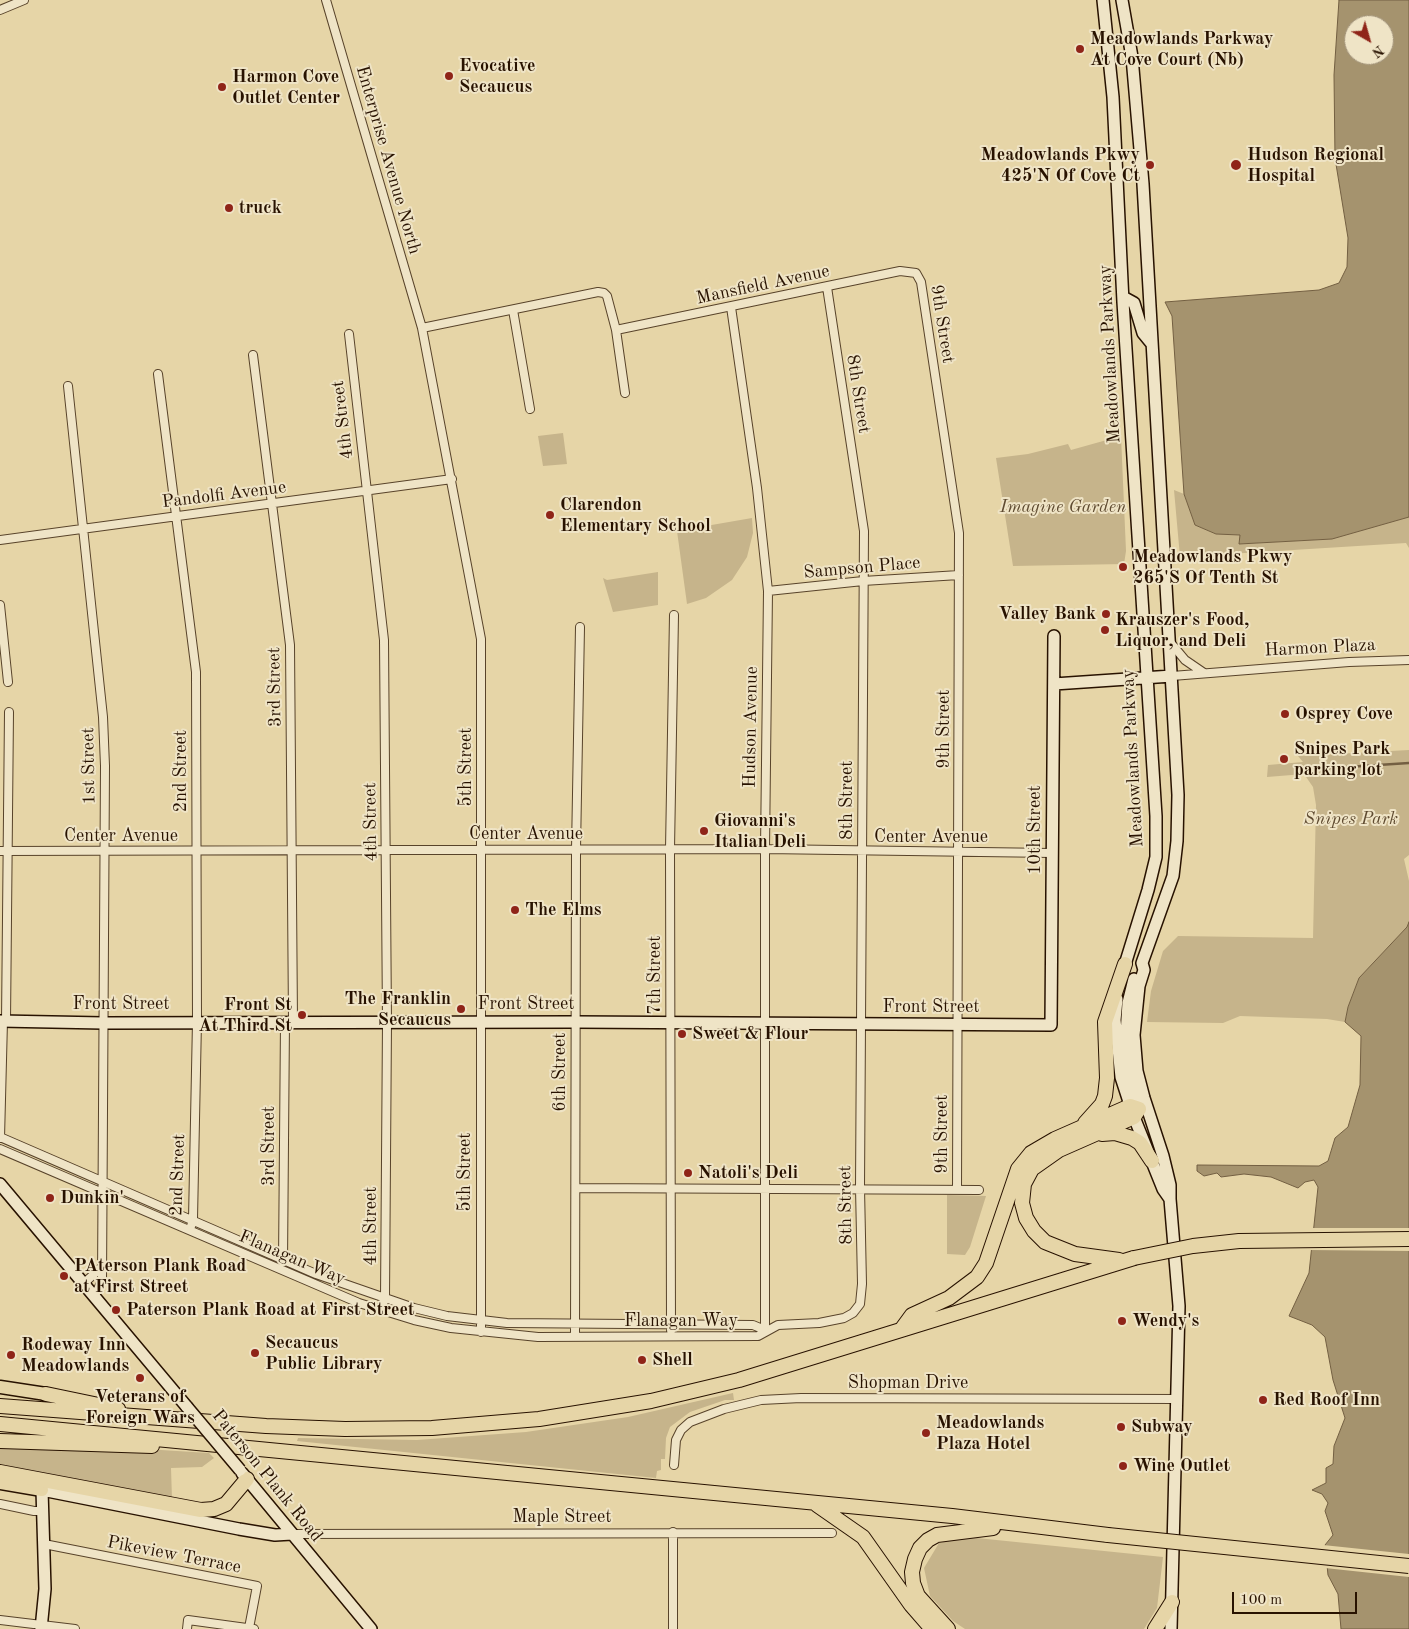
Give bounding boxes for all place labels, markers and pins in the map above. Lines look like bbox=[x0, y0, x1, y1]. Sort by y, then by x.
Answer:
place label: Meadowlands Parkway At Cove Court (Nb) bbox=[1090, 28, 1273, 70]
marker: Meadowlands Parkway At Cove Court (Nb) bbox=[1074, 43, 1086, 55]
place label: Evocative Secaucus bbox=[459, 55, 535, 98]
place label: Harmon Cove Outlet Center bbox=[232, 66, 340, 108]
marker: Evocative Secaucus bbox=[443, 70, 455, 82]
marker: Harmon Cove Outlet Center bbox=[216, 81, 228, 93]
place label: Meadowlands Pkwy 425'N Of Cove Ct bbox=[981, 144, 1140, 186]
place label: Hudson Regional Hospital bbox=[1247, 144, 1384, 186]
marker: Hudson Regional Hospital bbox=[1229, 158, 1243, 172]
marker: Meadowlands Pkwy 425'N Of Cove Ct bbox=[1144, 159, 1156, 171]
place label: truck bbox=[239, 197, 282, 219]
marker: truck bbox=[223, 202, 235, 214]
place label: Clarendon Elementary School bbox=[560, 494, 711, 536]
marker: Clarendon Elementary School bbox=[544, 509, 556, 521]
place label: Meadowlands Pkwy 265'S Of Tenth St bbox=[1133, 546, 1292, 588]
marker: Meadowlands Pkwy 265'S Of Tenth St bbox=[1117, 561, 1129, 573]
place label: Valley Bank bbox=[999, 603, 1096, 625]
marker: Valley Bank bbox=[1100, 608, 1112, 620]
place label: Krauszer's Food, Liquor, and Deli bbox=[1115, 609, 1249, 652]
marker: Krauszer's Food, Liquor, and Deli bbox=[1099, 624, 1111, 636]
place label: Osprey Cove bbox=[1295, 703, 1393, 725]
marker: Osprey Cove bbox=[1279, 708, 1291, 720]
place label: Snipes Park parking lot bbox=[1294, 738, 1390, 781]
marker: Snipes Park parking lot bbox=[1278, 753, 1290, 765]
place label: Giovanni's Italian Deli bbox=[714, 810, 806, 852]
marker: Giovanni's Italian Deli bbox=[698, 825, 710, 837]
place label: The Elms bbox=[525, 899, 602, 921]
marker: The Elms bbox=[509, 904, 521, 916]
place label: The Franklin Secaucus bbox=[345, 988, 451, 1030]
place label: Front St At Third St bbox=[198, 994, 292, 1036]
marker: The Franklin Secaucus bbox=[455, 1003, 467, 1015]
marker: Front St At Third St bbox=[296, 1009, 308, 1021]
place label: Sweet & Flour bbox=[692, 1023, 808, 1045]
marker: Sweet & Flour bbox=[676, 1028, 688, 1040]
place label: Natoli's Deli bbox=[698, 1162, 798, 1184]
marker: Natoli's Deli bbox=[682, 1167, 694, 1179]
place label: Dunkin' bbox=[60, 1187, 124, 1209]
marker: Dunkin' bbox=[44, 1192, 56, 1204]
place label: PAterson Plank Road at First Street bbox=[74, 1255, 246, 1298]
marker: PAterson Plank Road at First Street bbox=[58, 1270, 70, 1282]
place label: Paterson Plank Road at First Street bbox=[126, 1299, 415, 1321]
marker: Paterson Plank Road at First Street bbox=[110, 1304, 122, 1316]
place label: Wendy's bbox=[1132, 1310, 1199, 1332]
marker: Wendy's bbox=[1116, 1315, 1128, 1327]
place label: Secaucus Public Library bbox=[265, 1332, 382, 1375]
place label: Rodeway Inn Meadowlands bbox=[21, 1334, 129, 1376]
marker: Secaucus Public Library bbox=[249, 1347, 261, 1359]
marker: Rodeway Inn Meadowlands bbox=[5, 1349, 17, 1361]
place label: Shell bbox=[652, 1349, 693, 1371]
marker: Shell bbox=[636, 1354, 648, 1366]
marker: Veterans of Foreign Wars bbox=[134, 1372, 146, 1384]
place label: Veterans of Foreign Wars bbox=[85, 1386, 195, 1428]
place label: Red Roof Inn bbox=[1273, 1389, 1380, 1411]
marker: Red Roof Inn bbox=[1257, 1394, 1269, 1406]
place label: Meadowlands Plaza Hotel bbox=[936, 1412, 1044, 1455]
place label: Subway bbox=[1131, 1416, 1193, 1438]
marker: Subway bbox=[1115, 1421, 1127, 1433]
marker: Meadowlands Plaza Hotel bbox=[920, 1427, 932, 1439]
place label: Wine Outlet bbox=[1133, 1455, 1230, 1477]
marker: Wine Outlet bbox=[1117, 1460, 1129, 1472]

